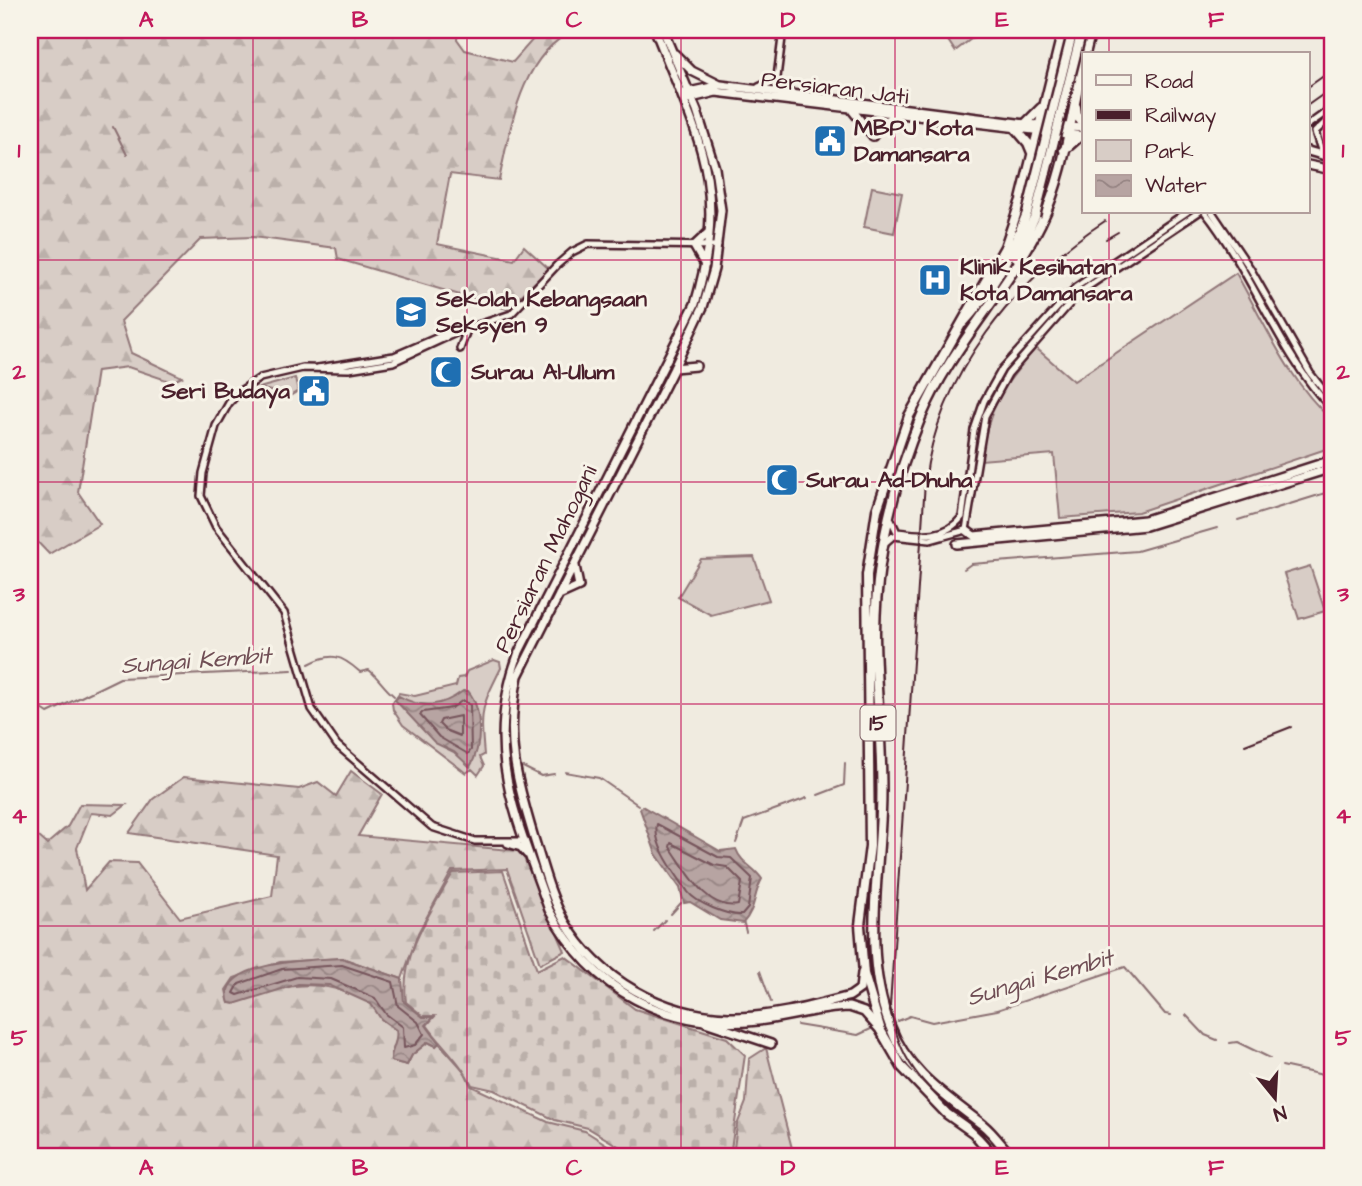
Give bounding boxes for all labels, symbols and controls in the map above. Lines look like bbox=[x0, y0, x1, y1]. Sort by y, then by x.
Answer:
text: A bbox=[139, 4, 154, 36]
text: B bbox=[352, 4, 369, 36]
text: C bbox=[566, 4, 583, 36]
text: D bbox=[781, 4, 796, 36]
text: E bbox=[995, 4, 1009, 36]
text: F bbox=[1208, 4, 1225, 36]
legend bbox=[1082, 52, 1310, 214]
street label: Persiaran Jati bbox=[759, 63, 911, 113]
text: Road bbox=[1145, 67, 1193, 96]
text: Railway bbox=[1145, 101, 1217, 132]
place label: MBPJ Kota Damansara bbox=[854, 112, 974, 170]
public building icon: MBPJ Kota Damansara bbox=[811, 122, 849, 160]
text: 1 bbox=[18, 134, 21, 166]
text: 1 bbox=[1342, 134, 1345, 166]
text: Park bbox=[1145, 137, 1194, 166]
text: Water bbox=[1145, 171, 1207, 200]
place label: Klinik Kesihatan Kota Damansara bbox=[960, 251, 1133, 309]
hospital icon: Klinik Kesihatan Kota Damansara bbox=[916, 261, 954, 299]
place label: Sekolah Kebangsaan Seksyen 9 bbox=[435, 283, 647, 343]
school or university icon: Sekolah Kebangsaan Seksyen 9 bbox=[392, 293, 430, 331]
mosque icon: Surau Al-Ulum bbox=[427, 353, 465, 391]
text: 2 bbox=[11, 356, 26, 388]
place label: Surau Al-Ulum bbox=[470, 356, 615, 388]
text: 2 bbox=[1335, 356, 1350, 388]
public building icon: Seri Budaya bbox=[295, 372, 333, 410]
place label: Seri Budaya bbox=[161, 375, 290, 409]
street label: Persiaran Mahogani bbox=[487, 459, 606, 659]
mosque icon: Surau Ad-Dhuha bbox=[763, 461, 801, 499]
place label: Surau Ad-Dhuha bbox=[805, 464, 973, 496]
text: 3 bbox=[12, 578, 25, 610]
text: 3 bbox=[1336, 578, 1349, 610]
water label: Sungai Kembit bbox=[120, 639, 275, 684]
road number: 15 bbox=[860, 706, 896, 740]
text: 4 bbox=[11, 800, 27, 832]
text: 4 bbox=[1335, 800, 1351, 832]
water label: Sungai Kembit bbox=[963, 940, 1119, 1016]
text: 5 bbox=[11, 1022, 28, 1054]
text: 5 bbox=[1335, 1022, 1352, 1054]
north arrow bbox=[1240, 1064, 1310, 1134]
text: N bbox=[1270, 1098, 1290, 1127]
text: A bbox=[139, 1152, 154, 1184]
text: B bbox=[352, 1152, 369, 1184]
text: C bbox=[566, 1152, 583, 1184]
text: D bbox=[781, 1152, 796, 1184]
text: E bbox=[995, 1152, 1009, 1184]
text: F bbox=[1208, 1152, 1225, 1184]

